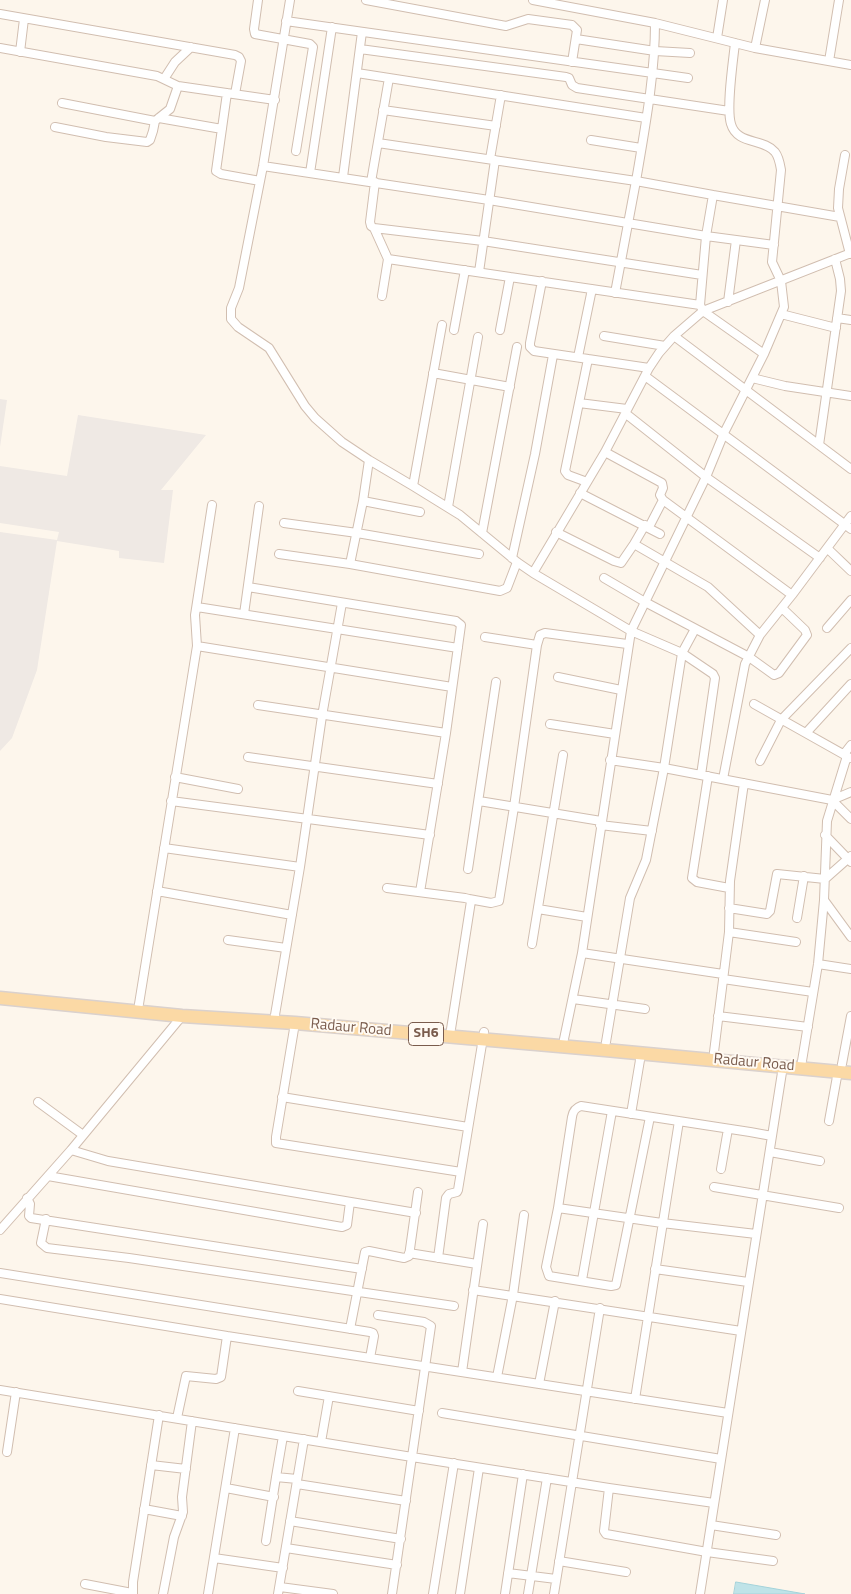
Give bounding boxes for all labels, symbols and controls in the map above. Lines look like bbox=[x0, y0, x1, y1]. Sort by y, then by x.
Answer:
street label: Radaur Road bbox=[310, 1015, 392, 1041]
road number: SH6 bbox=[408, 1022, 444, 1046]
street label: Radaur Road bbox=[713, 1050, 795, 1076]

